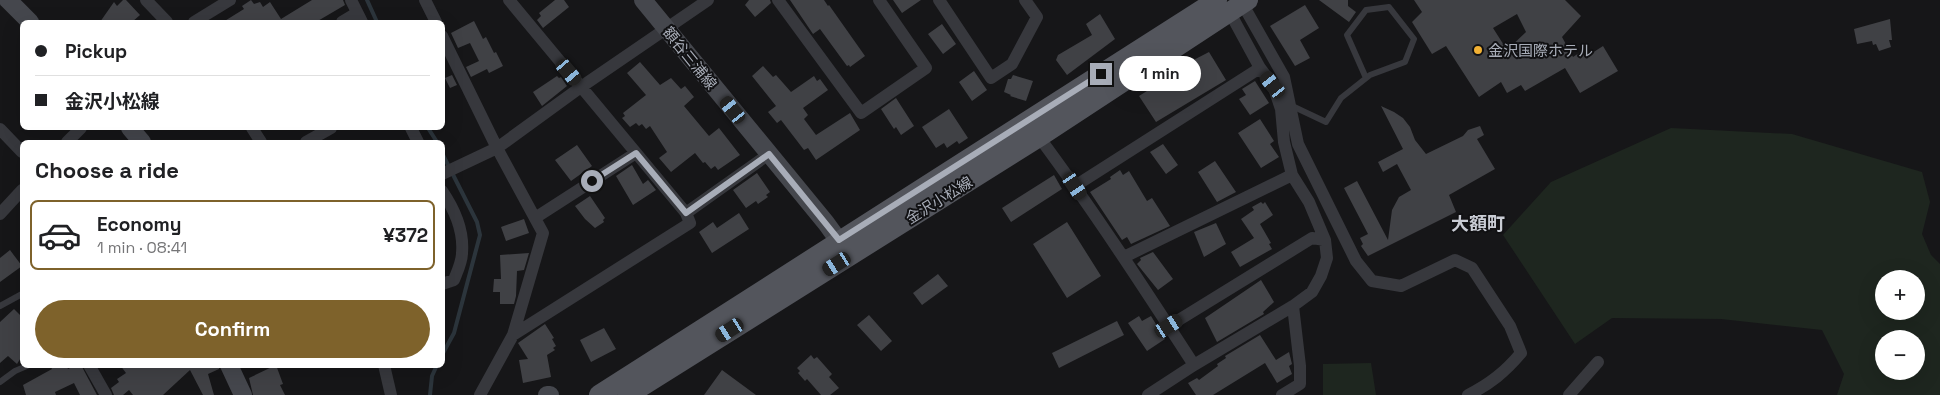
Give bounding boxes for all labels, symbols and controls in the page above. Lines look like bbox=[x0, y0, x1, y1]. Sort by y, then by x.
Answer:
street label: 額谷三浦線 bbox=[659, 23, 721, 93]
text: Pickup bbox=[65, 39, 127, 64]
place label: 金沢国際ホテル bbox=[1488, 41, 1593, 60]
marker: 金沢国際ホテル bbox=[1472, 44, 1484, 56]
car bbox=[553, 56, 584, 88]
callout: 1 min bbox=[1118, 56, 1201, 92]
route end bbox=[1090, 63, 1112, 85]
text: 1 min bbox=[1140, 63, 1180, 84]
car bbox=[1257, 69, 1288, 101]
text: 金沢小松線 bbox=[65, 89, 160, 114]
car bbox=[717, 94, 748, 126]
text: Choose a ride bbox=[35, 156, 179, 184]
car bbox=[1060, 169, 1089, 203]
route start bbox=[581, 170, 603, 192]
street label: 金沢小松線 bbox=[902, 172, 976, 228]
text: Economy bbox=[97, 212, 181, 237]
district label: 大額町 bbox=[1451, 212, 1505, 235]
icon: car bbox=[37, 213, 82, 258]
text: ¥372 bbox=[383, 223, 428, 248]
text: 1 min · 08:41 bbox=[97, 237, 187, 258]
car bbox=[820, 250, 853, 278]
map controls bbox=[1875, 270, 1925, 380]
button: + bbox=[1875, 270, 1925, 320]
button: Confirm bbox=[35, 300, 430, 358]
car bbox=[1152, 312, 1185, 340]
car bbox=[713, 316, 746, 344]
button: − bbox=[1875, 330, 1925, 380]

